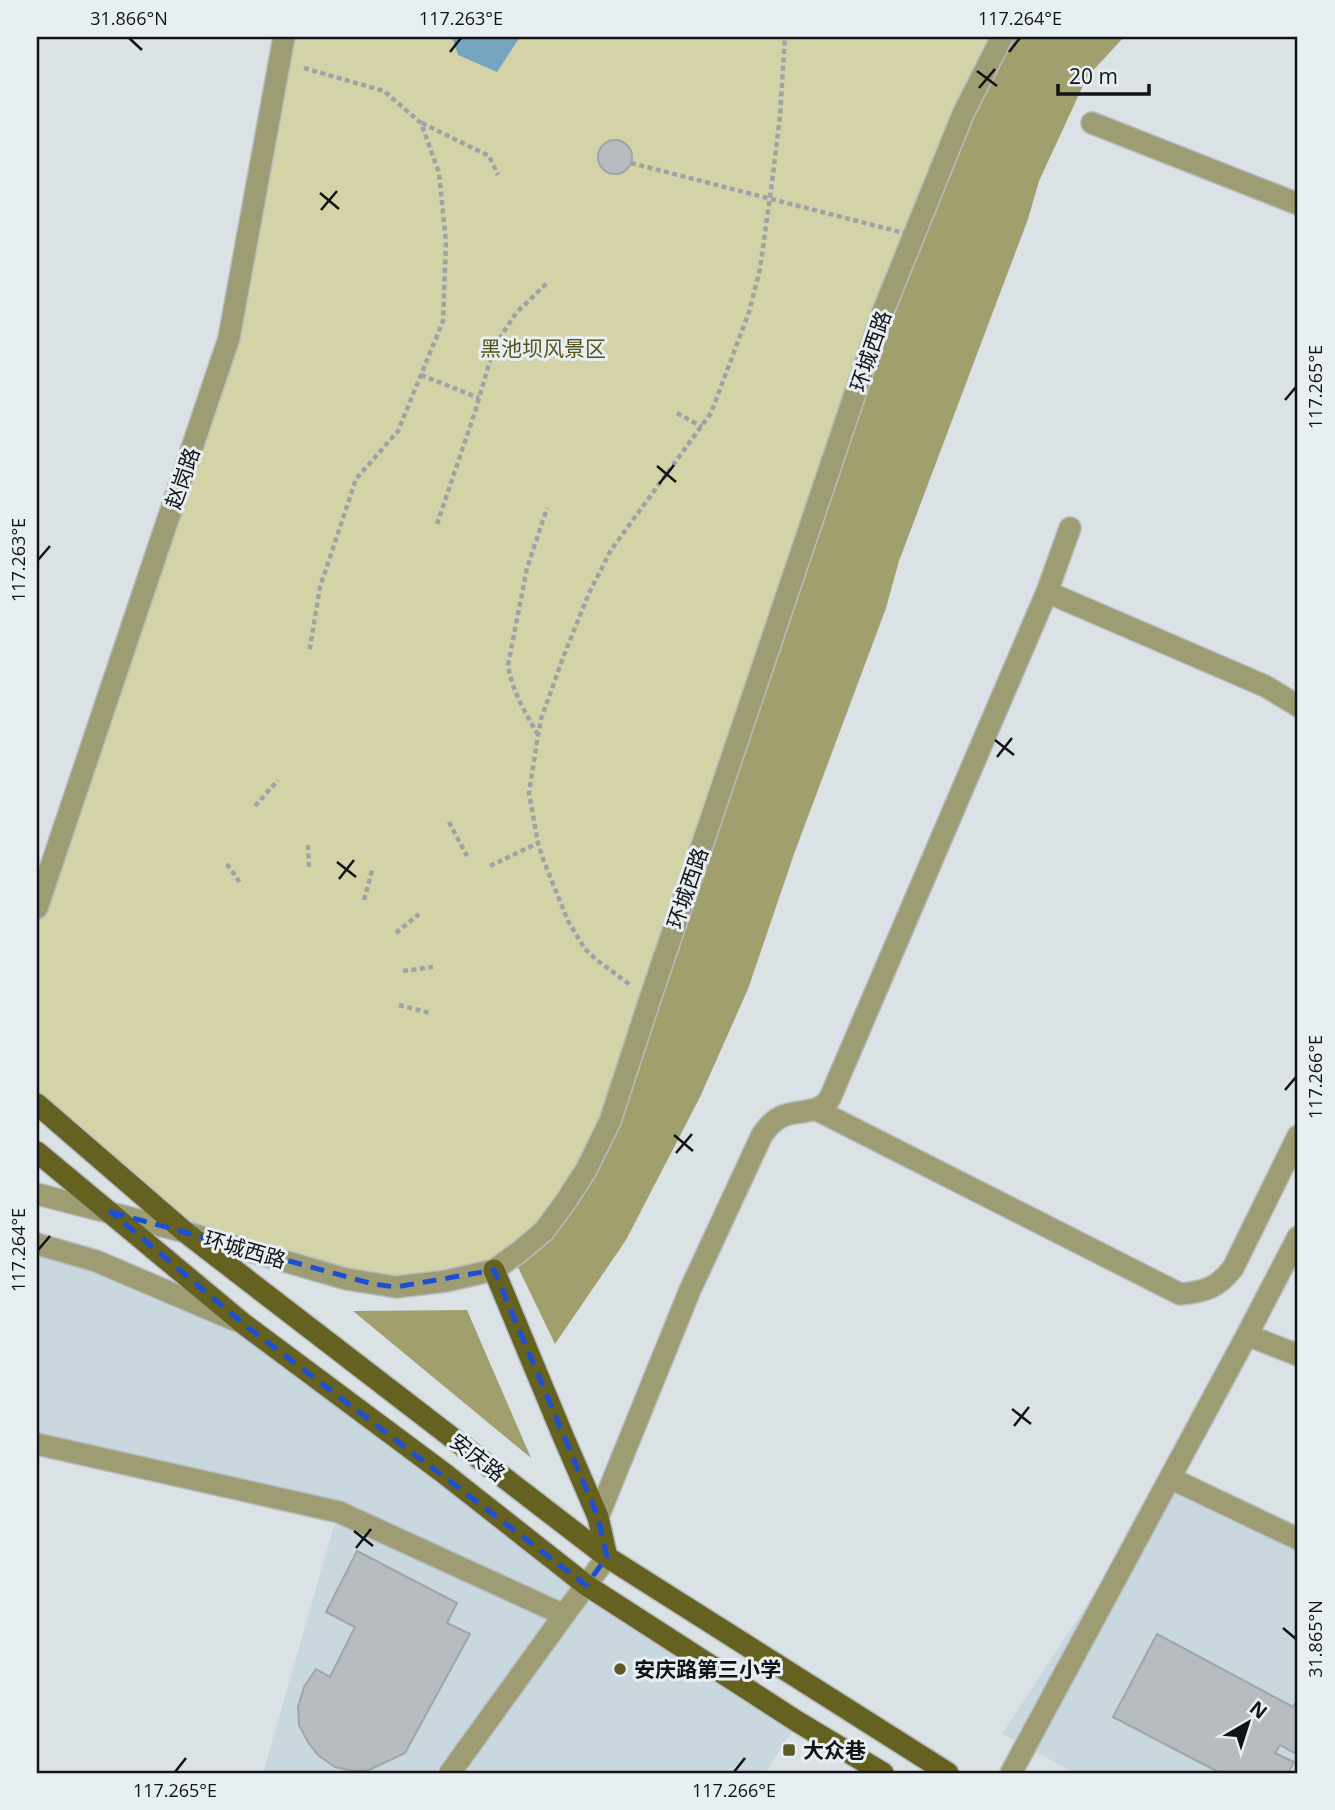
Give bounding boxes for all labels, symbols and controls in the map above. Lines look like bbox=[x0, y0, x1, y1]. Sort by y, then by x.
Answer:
text: 31.866°N bbox=[90, 6, 168, 30]
text: 117.263°E bbox=[419, 6, 503, 30]
text: 117.264°E bbox=[978, 6, 1062, 30]
scale bar bbox=[1058, 52, 1150, 96]
text: 20 m bbox=[1069, 62, 1118, 90]
street label: 环城西路 bbox=[843, 307, 897, 395]
park label: 黑池坝风景区 bbox=[480, 334, 606, 362]
text: 117.265°E bbox=[1303, 345, 1327, 429]
street label: 赵岗路 bbox=[159, 444, 205, 512]
text: 117.263°E bbox=[6, 518, 30, 602]
street label: 环城西路 bbox=[660, 844, 714, 932]
text: 117.266°E bbox=[1303, 1035, 1327, 1119]
text: 117.264°E bbox=[6, 1208, 30, 1292]
street label: 环城西路 bbox=[201, 1224, 289, 1274]
street label: 安庆路 bbox=[445, 1427, 511, 1487]
text: 31.865°N bbox=[1303, 1600, 1327, 1678]
place label: 安庆路第三小学 bbox=[634, 1655, 781, 1683]
marker: 安庆路第三小学 bbox=[612, 1661, 628, 1677]
north arrow bbox=[1212, 1688, 1282, 1758]
text: N bbox=[1245, 1695, 1273, 1725]
place label: 大众巷 bbox=[803, 1736, 866, 1764]
marker: 大众巷 bbox=[781, 1742, 797, 1758]
text: 117.265°E bbox=[133, 1778, 217, 1802]
text: 117.266°E bbox=[692, 1778, 776, 1802]

